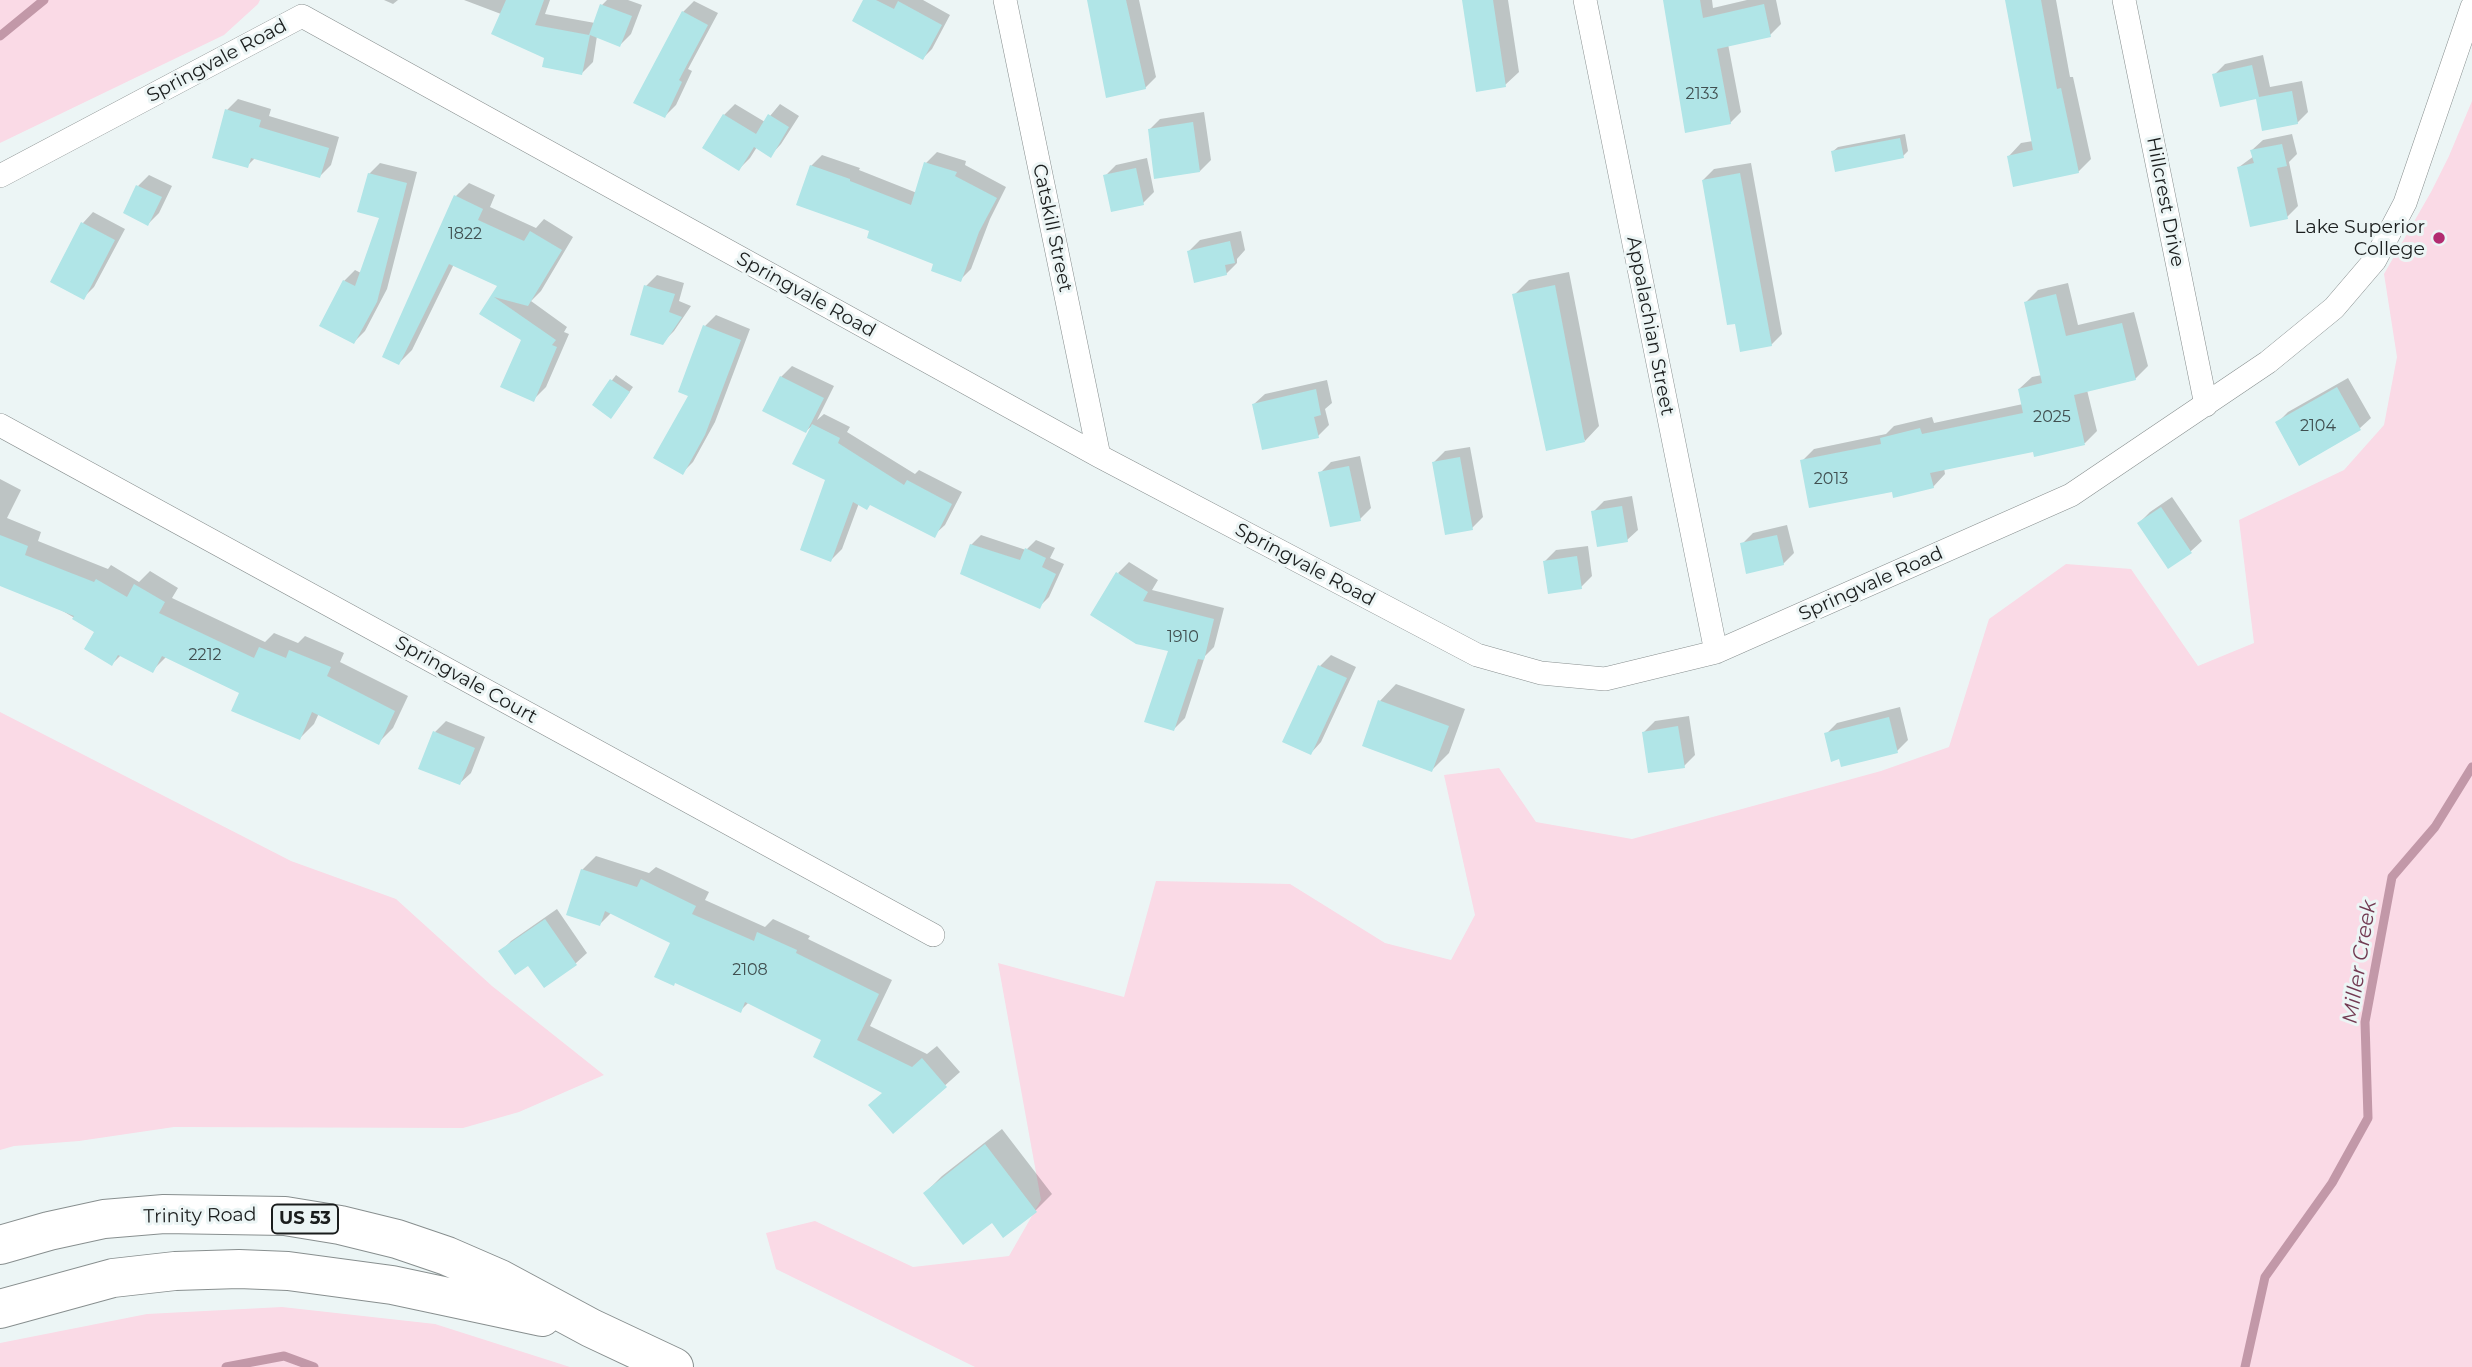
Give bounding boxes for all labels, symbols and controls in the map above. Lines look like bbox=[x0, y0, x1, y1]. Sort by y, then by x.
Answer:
street label: Springvale Road bbox=[143, 14, 291, 108]
house number: 2133 bbox=[1686, 84, 1718, 104]
street label: Hillcrest Drive bbox=[2141, 135, 2189, 269]
street label: Catskill Street bbox=[1027, 162, 1077, 294]
place label: Lake Superior College bbox=[2294, 216, 2425, 260]
house number: 1822 bbox=[448, 224, 482, 244]
marker: Lake Superior College bbox=[2431, 230, 2447, 246]
street label: Appalachian Street bbox=[1621, 235, 1679, 417]
street label: Springvale Road bbox=[733, 247, 879, 343]
house number: 2025 bbox=[2033, 407, 2071, 427]
house number: 2104 bbox=[2300, 416, 2336, 436]
house number: 2013 bbox=[1814, 469, 1848, 489]
street label: Springvale Road bbox=[1231, 518, 1379, 612]
street label: Springvale Road bbox=[1795, 542, 1947, 626]
house number: 1910 bbox=[1167, 627, 1199, 647]
street label: Springvale Court bbox=[391, 631, 541, 729]
house number: 2212 bbox=[188, 645, 222, 665]
water label: Miller Creek bbox=[2338, 898, 2382, 1026]
house number: 2108 bbox=[732, 960, 768, 980]
street label: Trinity Road bbox=[143, 1204, 257, 1228]
road number: US 53 bbox=[272, 1204, 338, 1234]

